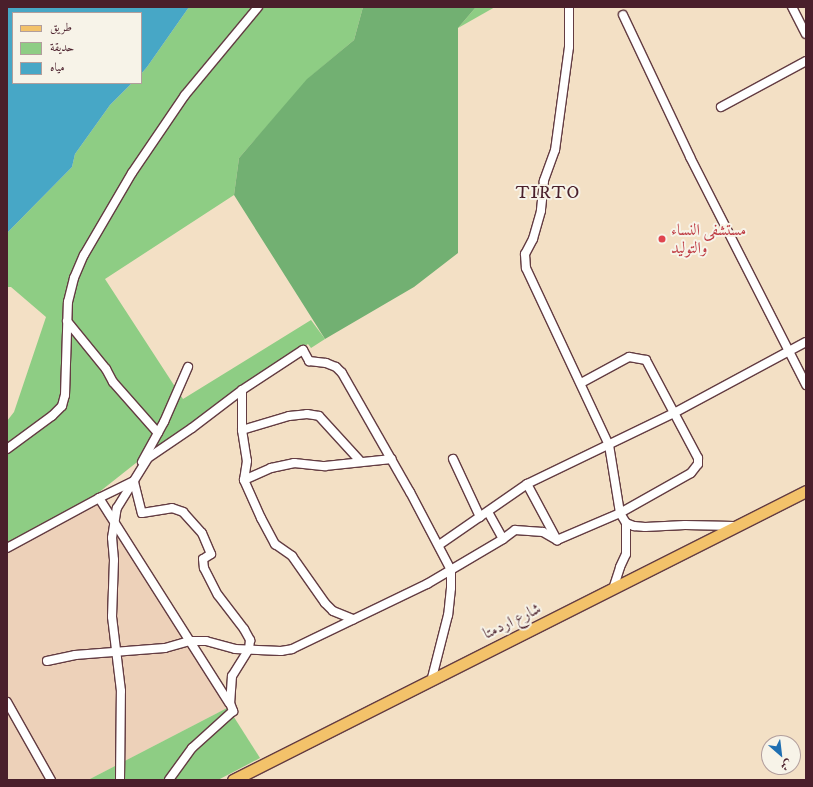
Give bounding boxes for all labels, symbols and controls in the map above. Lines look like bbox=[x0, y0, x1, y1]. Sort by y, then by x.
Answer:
legend bbox=[12, 12, 142, 84]
text: طريق bbox=[50, 20, 72, 35]
text: حديقة bbox=[50, 40, 74, 55]
text: مياه bbox=[50, 60, 65, 75]
district label: TIRTO bbox=[516, 182, 580, 204]
place label: مستشفى النساء والتوليد bbox=[671, 220, 746, 258]
marker: مستشفى النساء والتوليد bbox=[656, 233, 668, 245]
street label: شارع اردمتا bbox=[480, 599, 544, 643]
north arrow bbox=[761, 735, 801, 775]
text: ش bbox=[778, 756, 794, 773]

